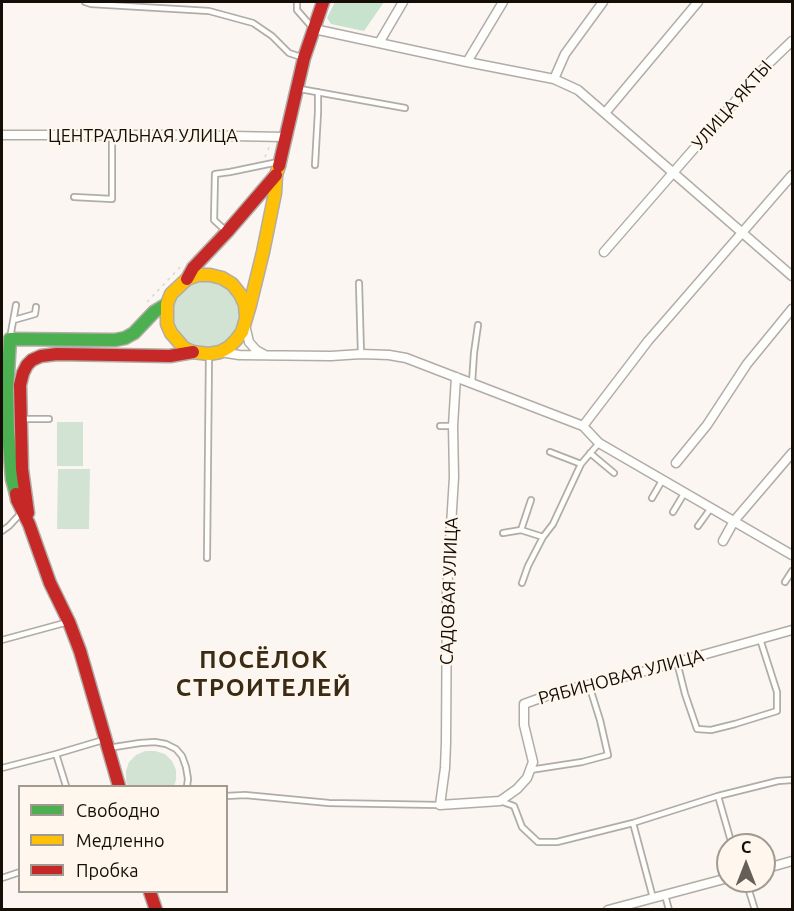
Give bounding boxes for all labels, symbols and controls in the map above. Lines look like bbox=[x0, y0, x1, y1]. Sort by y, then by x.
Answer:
street label: УЛИЦА ЯКТЫ bbox=[687, 56, 777, 154]
street label: ЦЕНТРАЛЬНАЯ УЛИЦА bbox=[48, 125, 238, 147]
street label: САДОВАЯ УЛИЦА bbox=[436, 517, 462, 665]
street label: РЯБИНОВАЯ УЛИЦА bbox=[536, 645, 706, 709]
district label: ПОСЁЛОК СТРОИТЕЛЕЙ bbox=[176, 646, 352, 702]
legend bbox=[18, 785, 228, 893]
text: Свободно bbox=[76, 800, 160, 820]
text: Медленно bbox=[76, 830, 165, 850]
north arrow bbox=[716, 833, 776, 893]
text: С bbox=[741, 838, 751, 856]
text: Пробка bbox=[76, 860, 139, 880]

